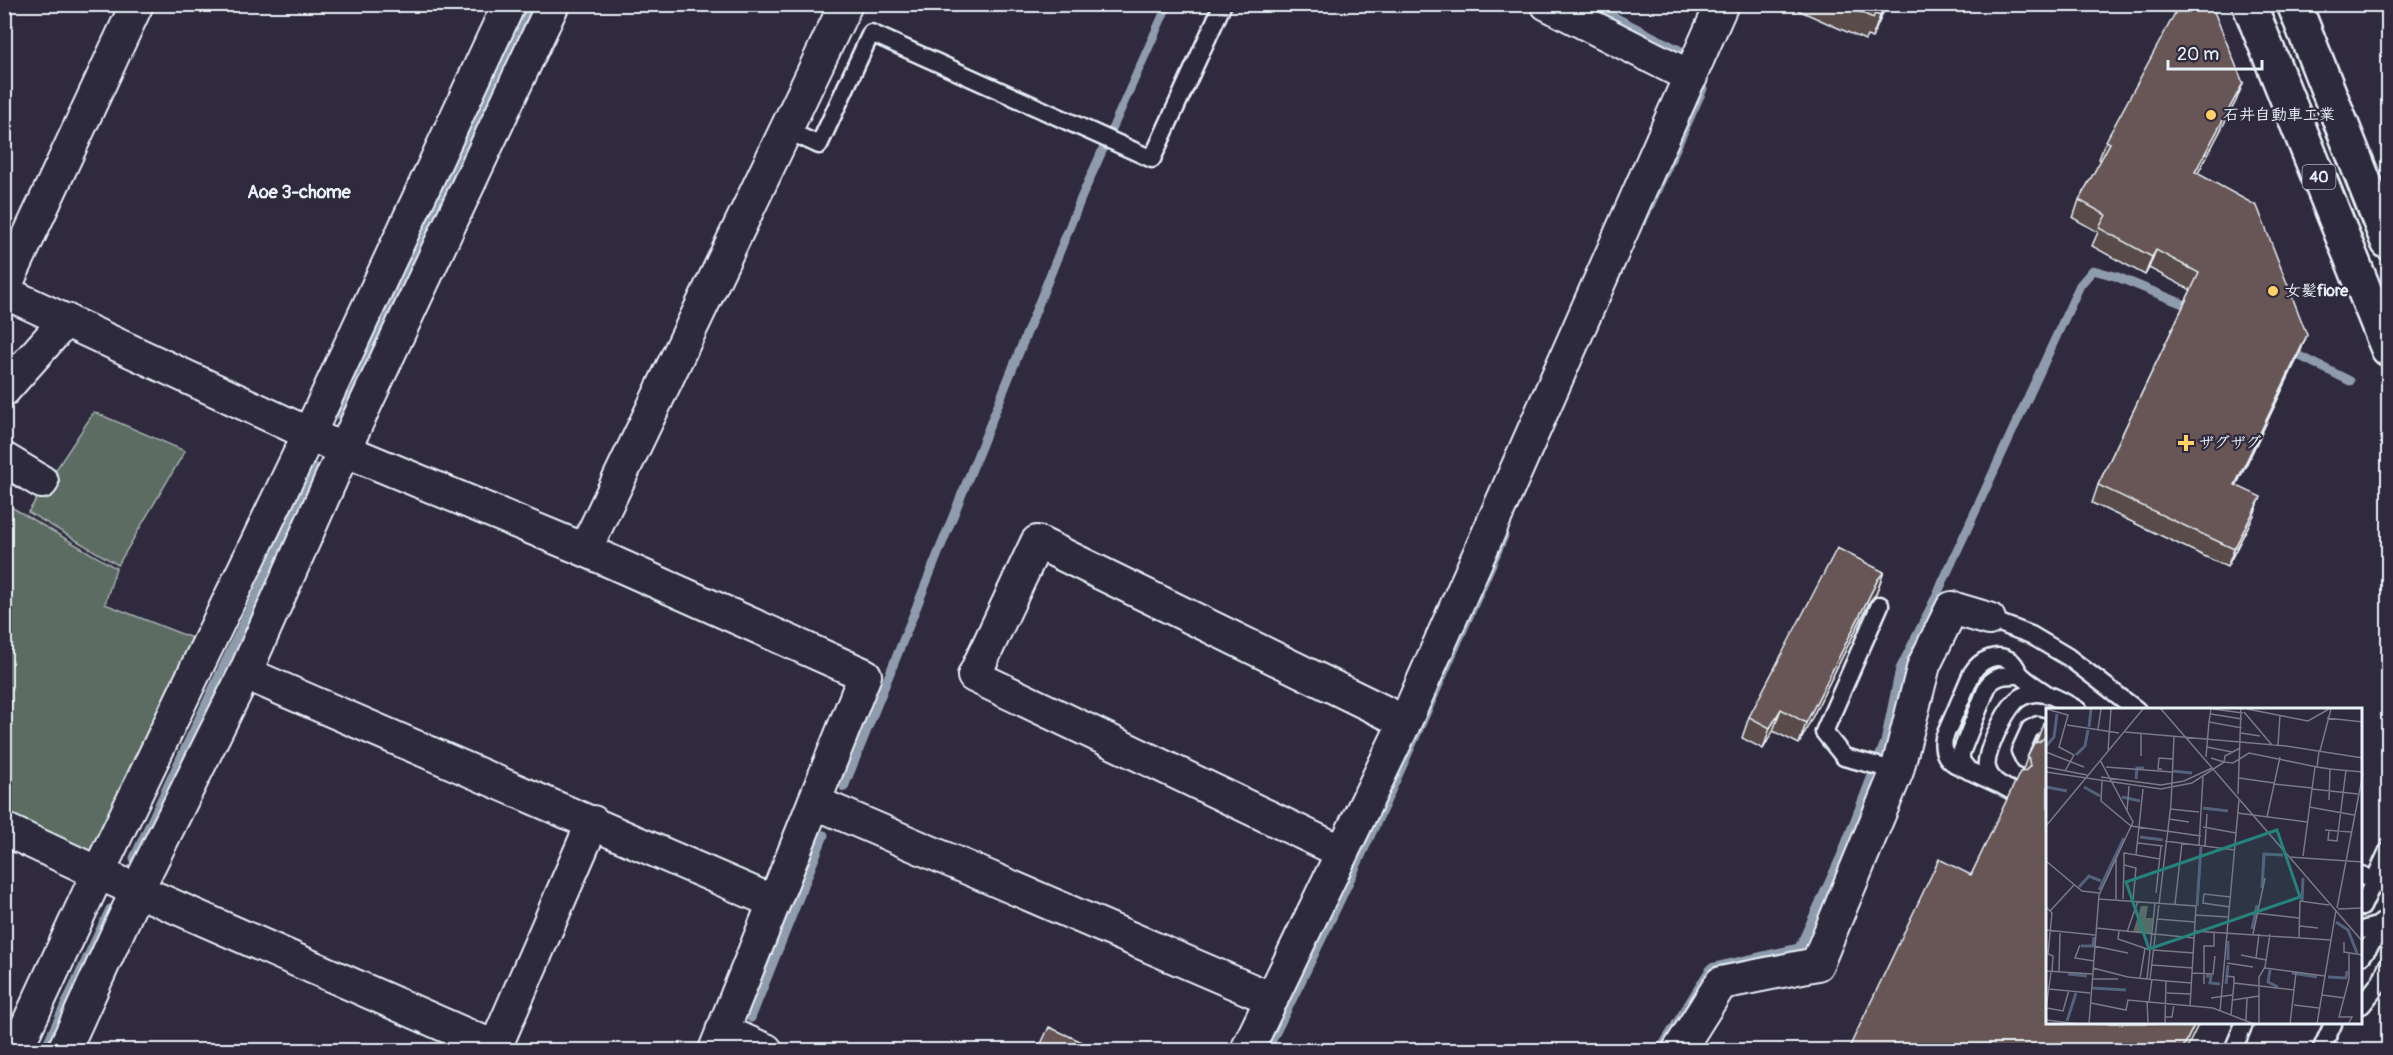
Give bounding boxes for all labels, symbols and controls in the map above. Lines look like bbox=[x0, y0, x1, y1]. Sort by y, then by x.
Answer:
scale bar bbox=[2168, 33, 2262, 71]
text: 20 m bbox=[2177, 43, 2219, 66]
place label: 石井自動車工業 bbox=[2223, 105, 2335, 125]
marker: 石井自動車工業 bbox=[2204, 108, 2218, 122]
road number: 40 bbox=[2302, 165, 2336, 189]
district label: Aoe 3-chome bbox=[247, 181, 352, 204]
place label: 女髪fiore bbox=[2285, 281, 2349, 301]
marker: 女髪fiore bbox=[2266, 284, 2280, 298]
place label: ザグザグ bbox=[2198, 433, 2261, 453]
marker: ザグザグ bbox=[2179, 436, 2193, 450]
inset map bbox=[2046, 708, 2363, 1025]

